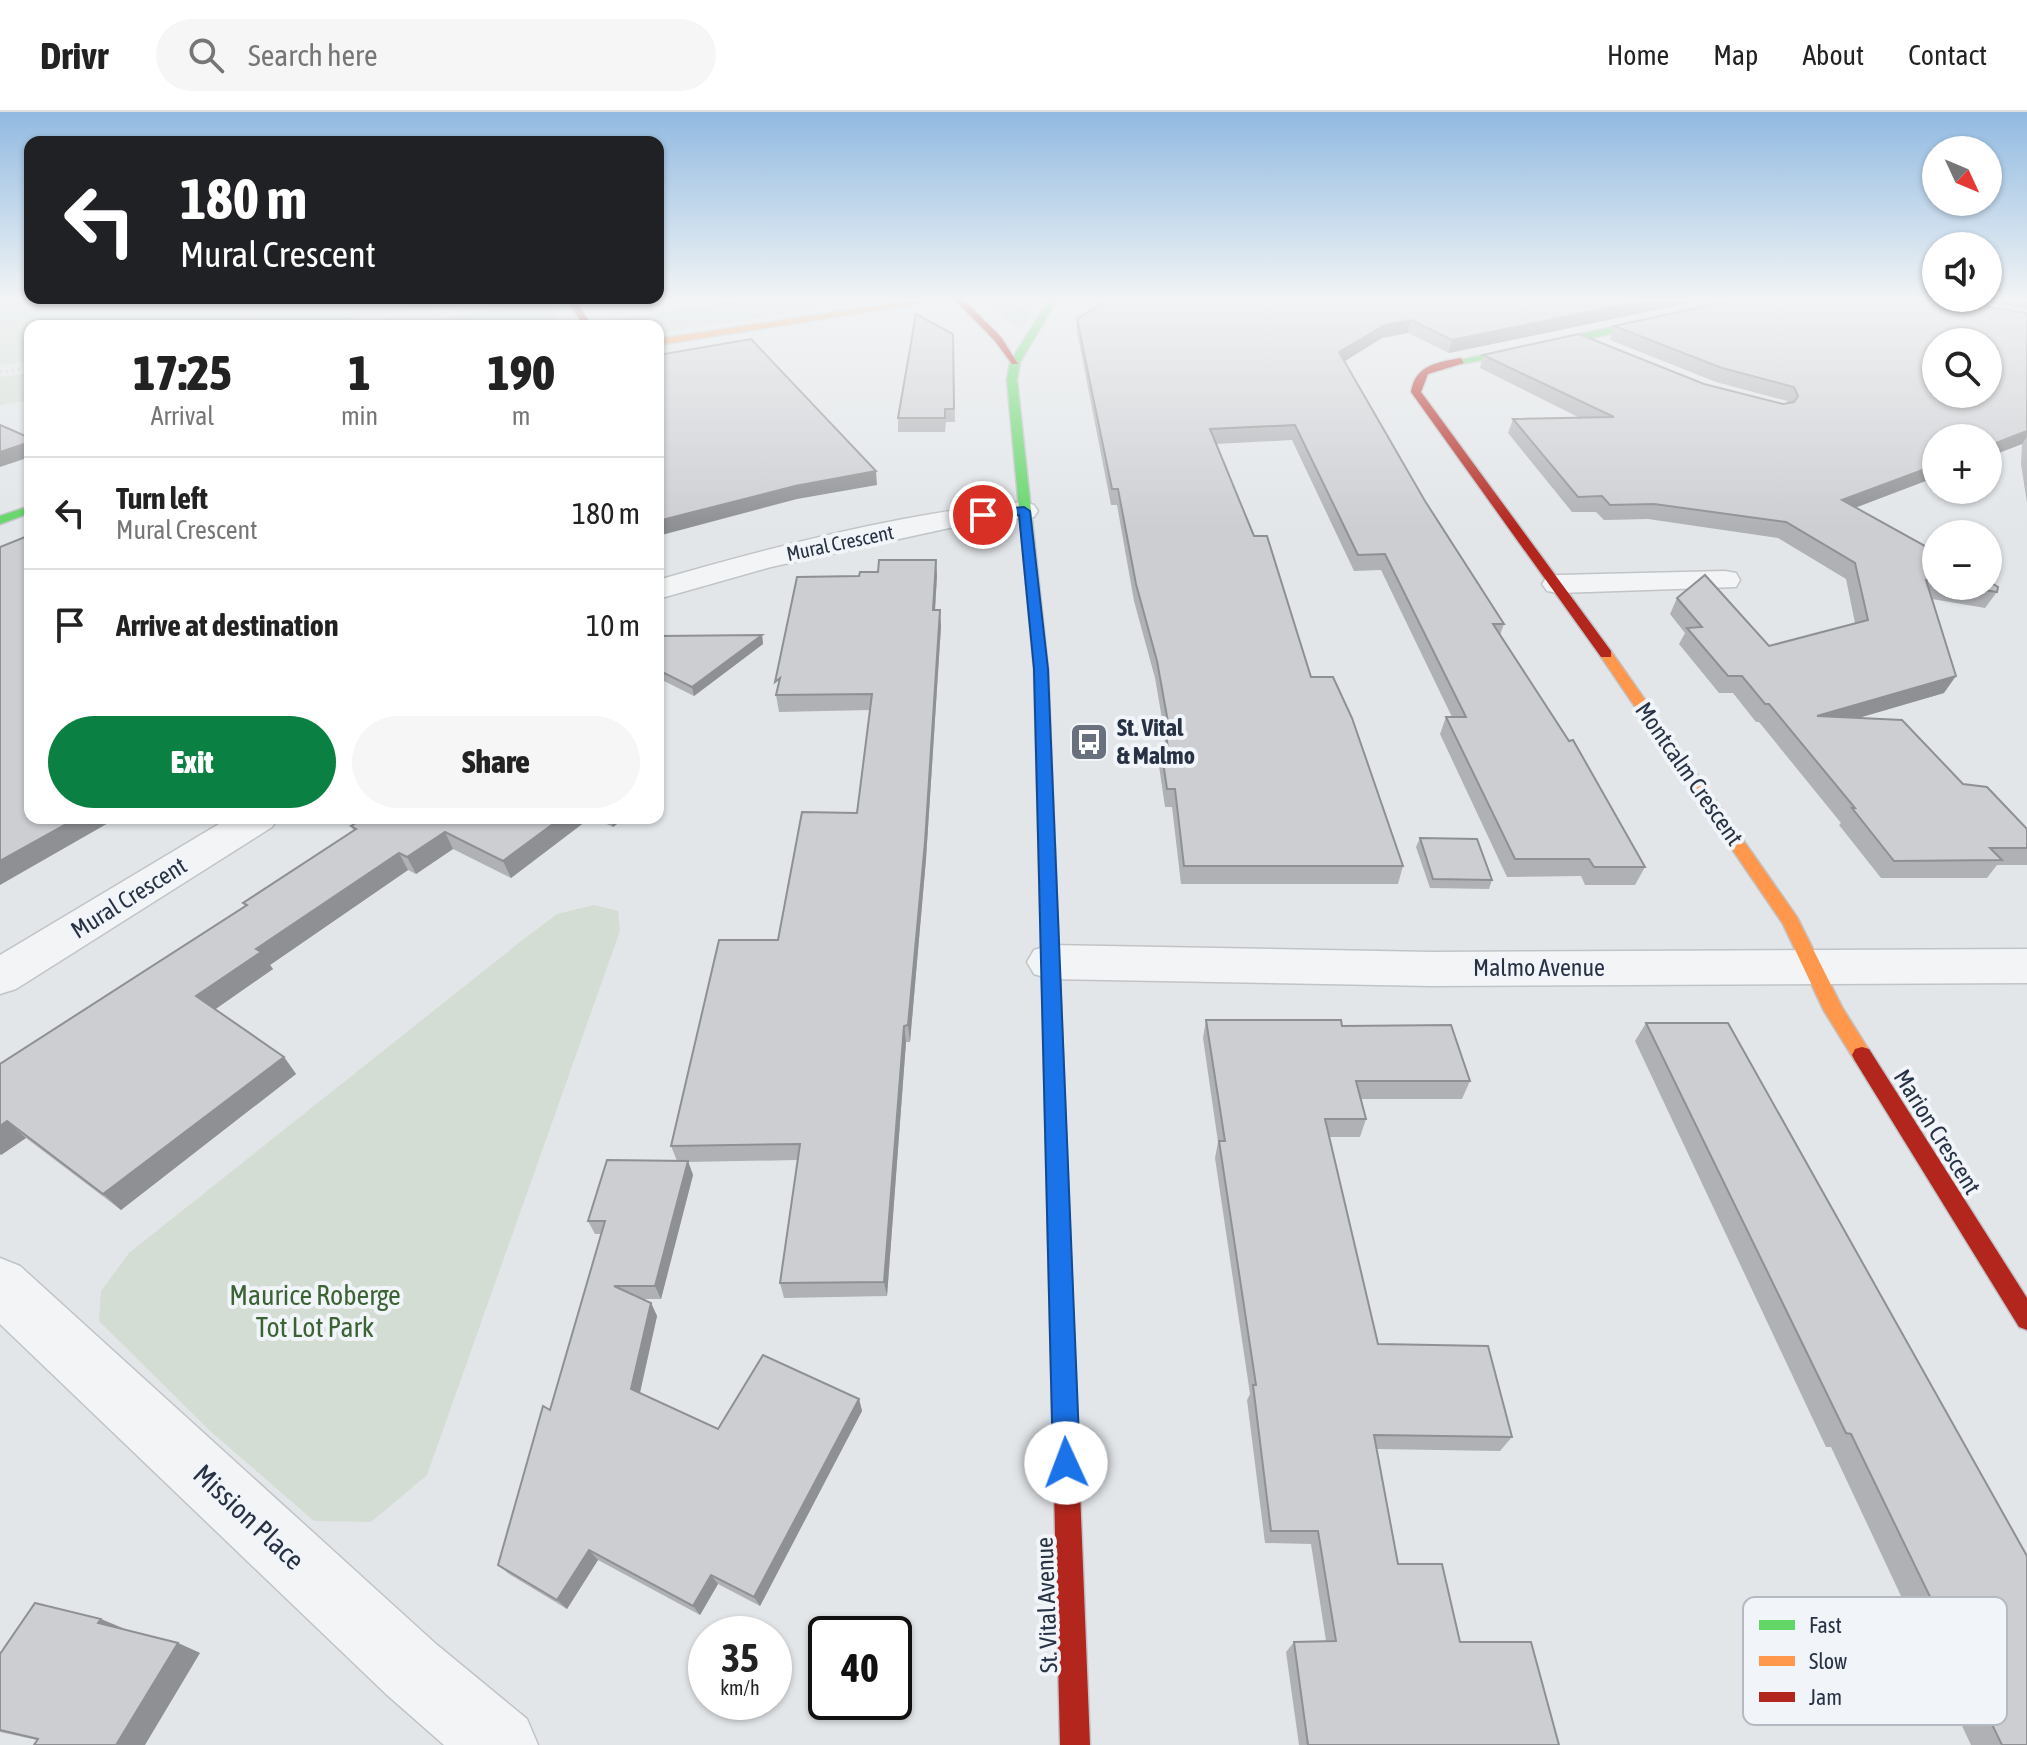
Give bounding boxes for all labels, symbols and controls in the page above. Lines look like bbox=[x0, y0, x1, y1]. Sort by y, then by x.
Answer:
search box bbox=[156, 19, 716, 91]
icon: search bbox=[184, 33, 228, 77]
text: Drivr bbox=[40, 34, 108, 77]
text: Search here bbox=[248, 38, 378, 72]
text: Home bbox=[1607, 39, 1669, 71]
text: Map bbox=[1713, 39, 1758, 71]
text: About bbox=[1802, 39, 1864, 71]
text: Contact bbox=[1908, 39, 1987, 71]
north arrow bbox=[1922, 136, 2002, 216]
map controls bbox=[1922, 136, 2002, 600]
text: 180 m bbox=[180, 167, 307, 231]
icon: left bbox=[48, 168, 152, 272]
button: sound bbox=[1922, 232, 2002, 312]
text: Mural Crescent bbox=[180, 233, 376, 275]
button: search bbox=[1922, 328, 2002, 408]
text: 17:25 bbox=[133, 345, 232, 400]
text: 1 bbox=[348, 345, 371, 400]
text: 190 bbox=[487, 345, 555, 400]
text: Arrival bbox=[151, 401, 214, 431]
text: min bbox=[341, 401, 378, 431]
text: m bbox=[512, 401, 530, 431]
button: + bbox=[1922, 424, 2002, 504]
text: Turn left bbox=[116, 481, 208, 515]
pin bbox=[949, 481, 1017, 549]
icon: left bbox=[48, 491, 92, 535]
icon: arrive bbox=[961, 493, 1005, 537]
text: 180 m bbox=[572, 496, 640, 530]
text: Mural Crescent bbox=[116, 515, 258, 545]
street label: Mural Crescent bbox=[784, 520, 896, 565]
button: − bbox=[1922, 520, 2002, 600]
icon: arrive bbox=[48, 603, 92, 647]
text: Arrive at destination bbox=[116, 608, 338, 642]
text: 10 m bbox=[586, 608, 640, 642]
street label: Montcalm Crescent bbox=[1630, 697, 1749, 850]
place label: St. Vital & Malmo bbox=[1117, 714, 1195, 769]
button: Exit bbox=[48, 716, 336, 808]
button: Share bbox=[352, 716, 640, 808]
bus stop icon: St. Vital & Malmo bbox=[1068, 721, 1110, 763]
street label: Mural Crescent bbox=[66, 851, 191, 944]
street label: Malmo Avenue bbox=[1473, 954, 1605, 981]
street label: Marion Crescent bbox=[1888, 1065, 1986, 1199]
park label: Maurice Roberge Tot Lot Park bbox=[229, 1279, 401, 1343]
position arrow bbox=[1024, 1421, 1108, 1505]
street label: Mission Place bbox=[187, 1458, 311, 1576]
street label: St. Vital Avenue bbox=[1031, 1537, 1062, 1673]
legend bbox=[1743, 1597, 2007, 1725]
text: Fast bbox=[1809, 1612, 1842, 1638]
speed limit sign: 40 bbox=[808, 1616, 912, 1720]
text: 35 bbox=[721, 1635, 759, 1680]
text: Slow bbox=[1809, 1648, 1847, 1674]
text: km/h bbox=[720, 1676, 760, 1699]
text: Jam bbox=[1809, 1684, 1842, 1710]

